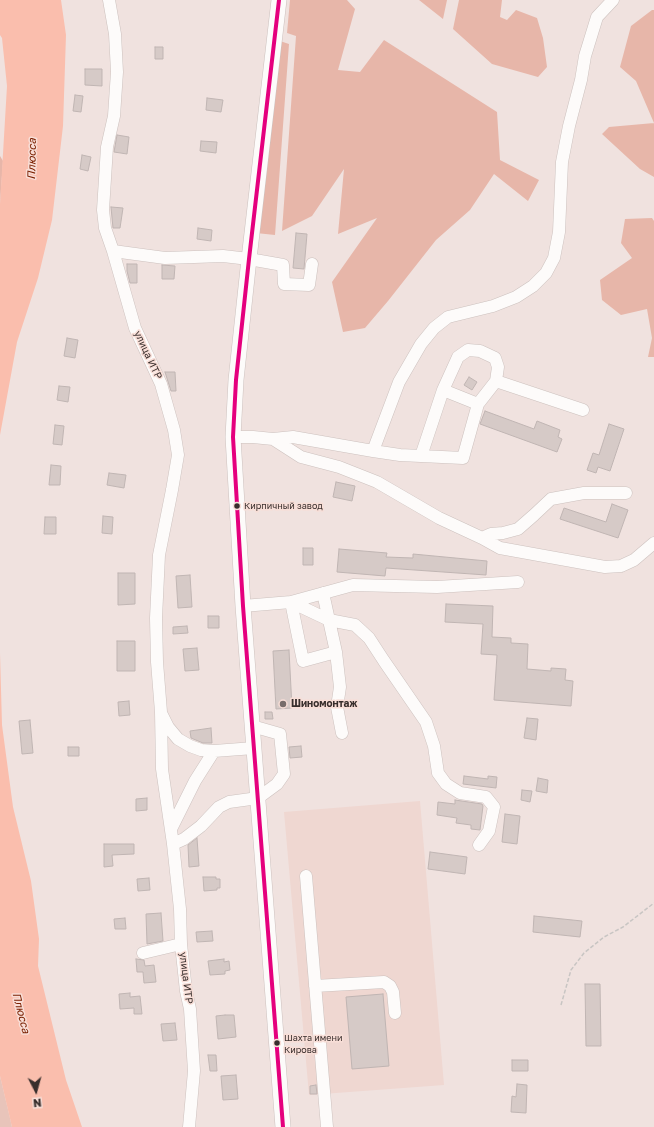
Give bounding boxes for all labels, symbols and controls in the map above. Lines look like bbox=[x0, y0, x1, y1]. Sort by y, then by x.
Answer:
water label: Плюсса bbox=[25, 138, 39, 180]
street label: улица ИТР bbox=[132, 329, 164, 381]
marker: Кирпичный завод bbox=[232, 501, 242, 511]
place label: Кирпичный завод bbox=[244, 501, 323, 511]
place label: Шиномонтаж bbox=[291, 698, 357, 710]
marker: Шиномонтаж bbox=[278, 699, 288, 709]
street label: улица ИТР bbox=[177, 951, 195, 1005]
water label: Плюсса bbox=[10, 991, 32, 1035]
place label: Шахта имени Кирова bbox=[284, 1033, 342, 1054]
marker: Шахта имени Кирова bbox=[272, 1038, 282, 1048]
north arrow bbox=[16, 1071, 56, 1111]
text: N bbox=[32, 1097, 42, 1110]

